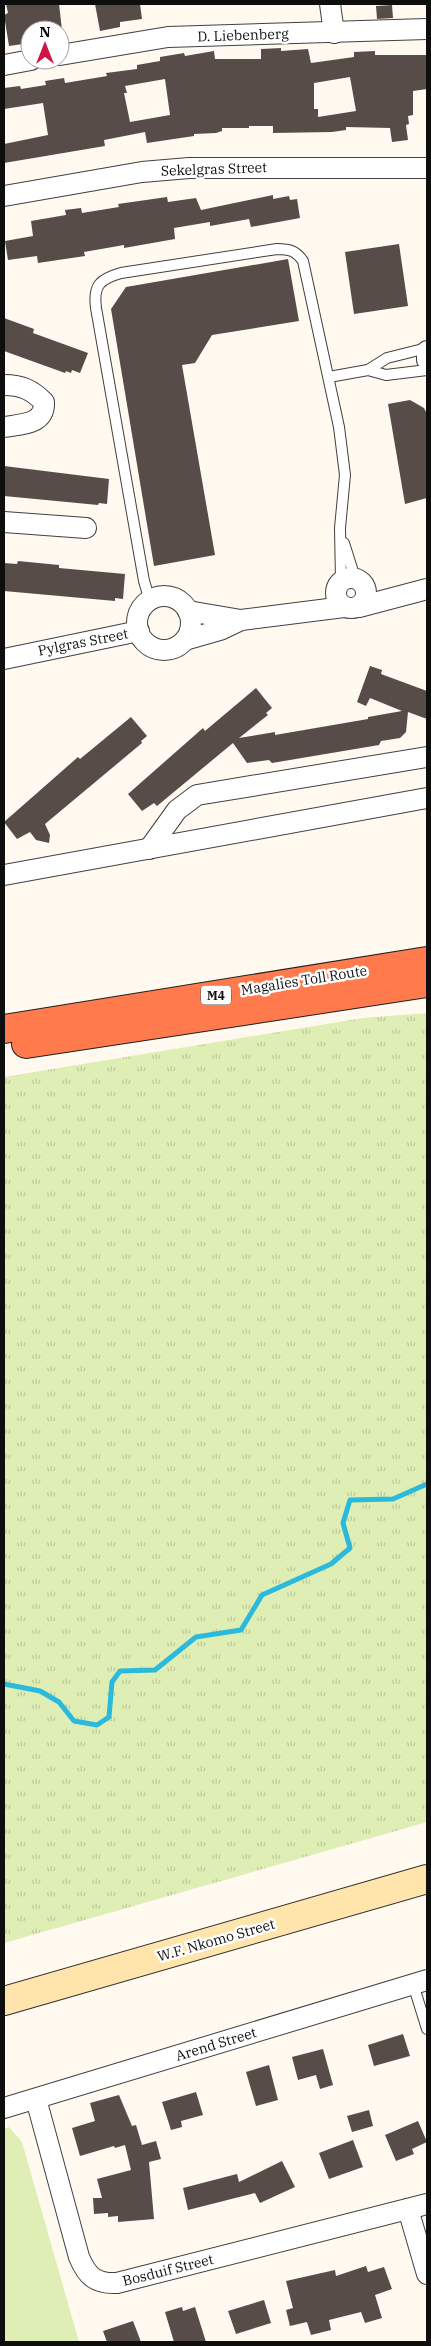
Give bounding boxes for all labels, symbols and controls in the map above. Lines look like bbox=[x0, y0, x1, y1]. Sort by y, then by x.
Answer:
north arrow bbox=[20, 20, 70, 70]
text: N bbox=[39, 23, 51, 41]
street label: D. Liebenberg bbox=[197, 24, 289, 46]
street label: Sekelgras Street bbox=[161, 158, 267, 180]
street label: Pylgras Street bbox=[36, 624, 130, 660]
street label: Magalies Toll Route bbox=[240, 961, 368, 999]
road number: M4 bbox=[201, 986, 231, 1004]
street label: W.F. Nkomo Street bbox=[155, 1915, 277, 1965]
street label: Arend Street bbox=[174, 2023, 259, 2065]
street label: Bosduif Street bbox=[121, 2250, 215, 2290]

